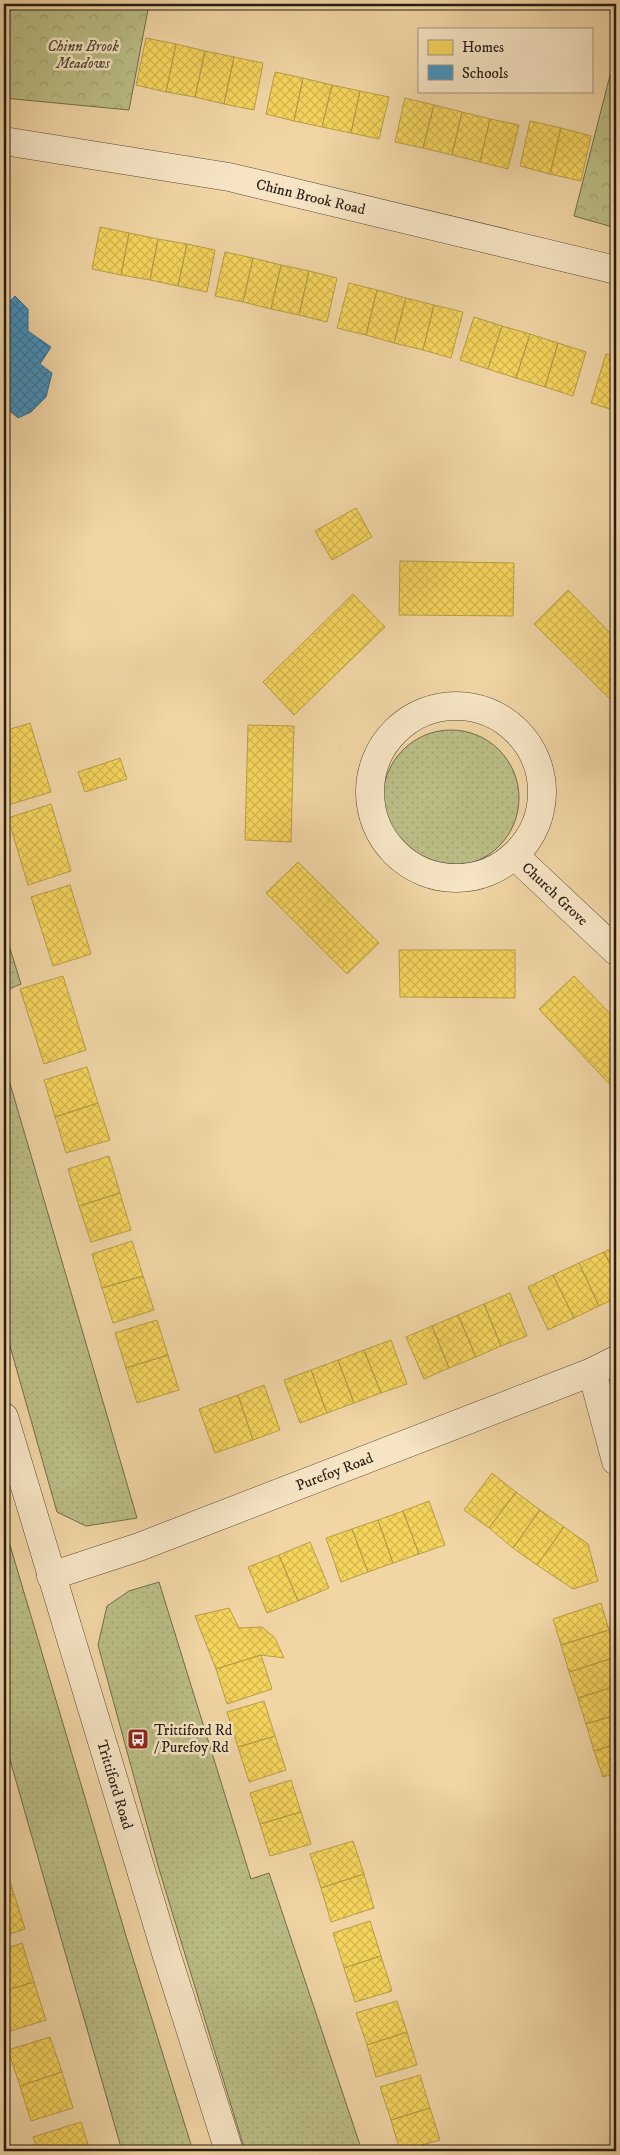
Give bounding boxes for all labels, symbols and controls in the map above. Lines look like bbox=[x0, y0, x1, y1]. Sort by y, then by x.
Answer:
legend bbox=[418, 28, 592, 92]
park label: Chinn Brook Meadows bbox=[47, 37, 119, 73]
text: Homes bbox=[462, 38, 504, 57]
text: Schools bbox=[462, 64, 508, 83]
street label: Chinn Brook Road bbox=[254, 175, 368, 220]
street label: Church Grove bbox=[518, 858, 592, 930]
street label: Purefoy Road bbox=[293, 1448, 376, 1496]
place label: Trittiford Rd / Purefoy Rd bbox=[154, 1721, 233, 1757]
bus stop icon: Trittiford Rd / Purefoy Rd bbox=[126, 1727, 150, 1751]
street label: Trittiford Road bbox=[92, 1738, 137, 1832]

